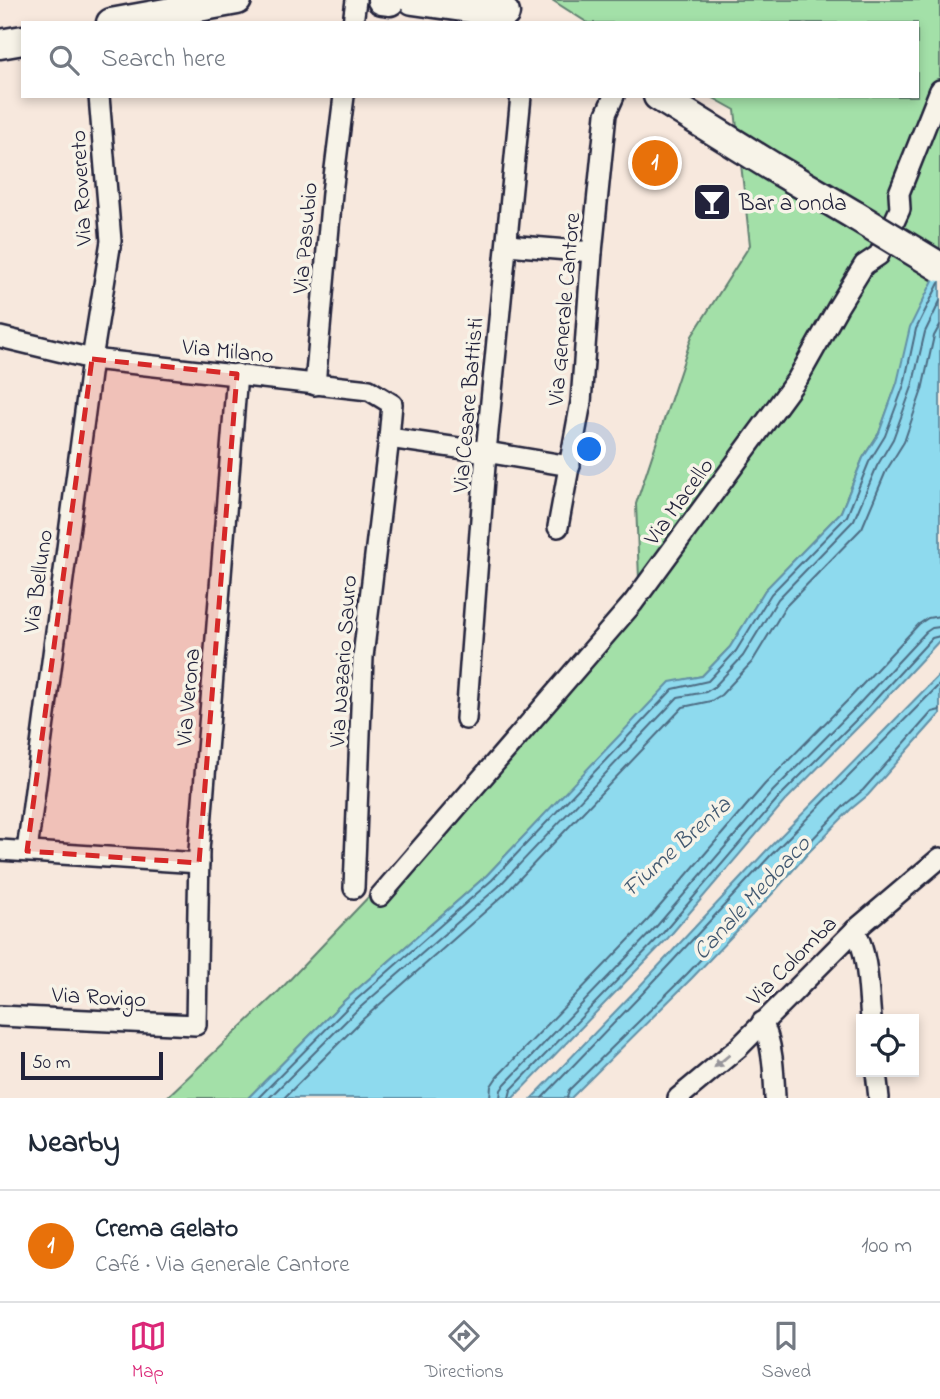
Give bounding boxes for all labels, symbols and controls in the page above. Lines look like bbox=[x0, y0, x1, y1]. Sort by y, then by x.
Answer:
search box bbox=[21, 21, 919, 98]
icon: search bbox=[45, 41, 83, 79]
text: Search here bbox=[101, 41, 226, 79]
street label: Via Rovereto bbox=[63, 129, 102, 248]
pin: 1 bbox=[632, 137, 678, 189]
street label: Via Pasubio bbox=[285, 181, 328, 296]
bar icon: Bar a onda bbox=[691, 181, 733, 223]
place label: Bar a onda bbox=[738, 188, 847, 221]
street label: Via Generale Cantore bbox=[541, 211, 590, 408]
street label: Via Cesare Battisti bbox=[445, 316, 494, 495]
street label: Via Milano bbox=[179, 331, 275, 374]
your location bbox=[572, 432, 606, 466]
street label: Via Macello bbox=[636, 452, 723, 554]
street label: Via Belluno bbox=[16, 527, 63, 636]
street label: Via Nazario Sauro bbox=[322, 574, 367, 749]
street label: Via Verona bbox=[169, 647, 210, 749]
water label: Fiume Brenta bbox=[615, 789, 741, 906]
water label: Canale Medoaco bbox=[686, 827, 821, 969]
street label: Via Colomba bbox=[739, 909, 846, 1015]
street label: Via Rovigo bbox=[50, 979, 147, 1018]
map controls bbox=[856, 1014, 919, 1077]
button: locate bbox=[856, 1014, 919, 1077]
scale bar bbox=[21, 1049, 163, 1081]
text: 50 m bbox=[32, 1050, 71, 1077]
one-way arrow bbox=[713, 1054, 731, 1069]
text: Nearby bbox=[28, 1122, 120, 1166]
text: Crema Gelato bbox=[95, 1211, 238, 1249]
text: 1 bbox=[47, 1230, 55, 1263]
text: 100 m bbox=[861, 1230, 912, 1263]
text: Café · Via Generale Cantore bbox=[95, 1249, 350, 1282]
tab: Map bbox=[129, 1317, 167, 1386]
tab: Directions bbox=[425, 1317, 504, 1386]
tab: Saved bbox=[762, 1317, 811, 1386]

